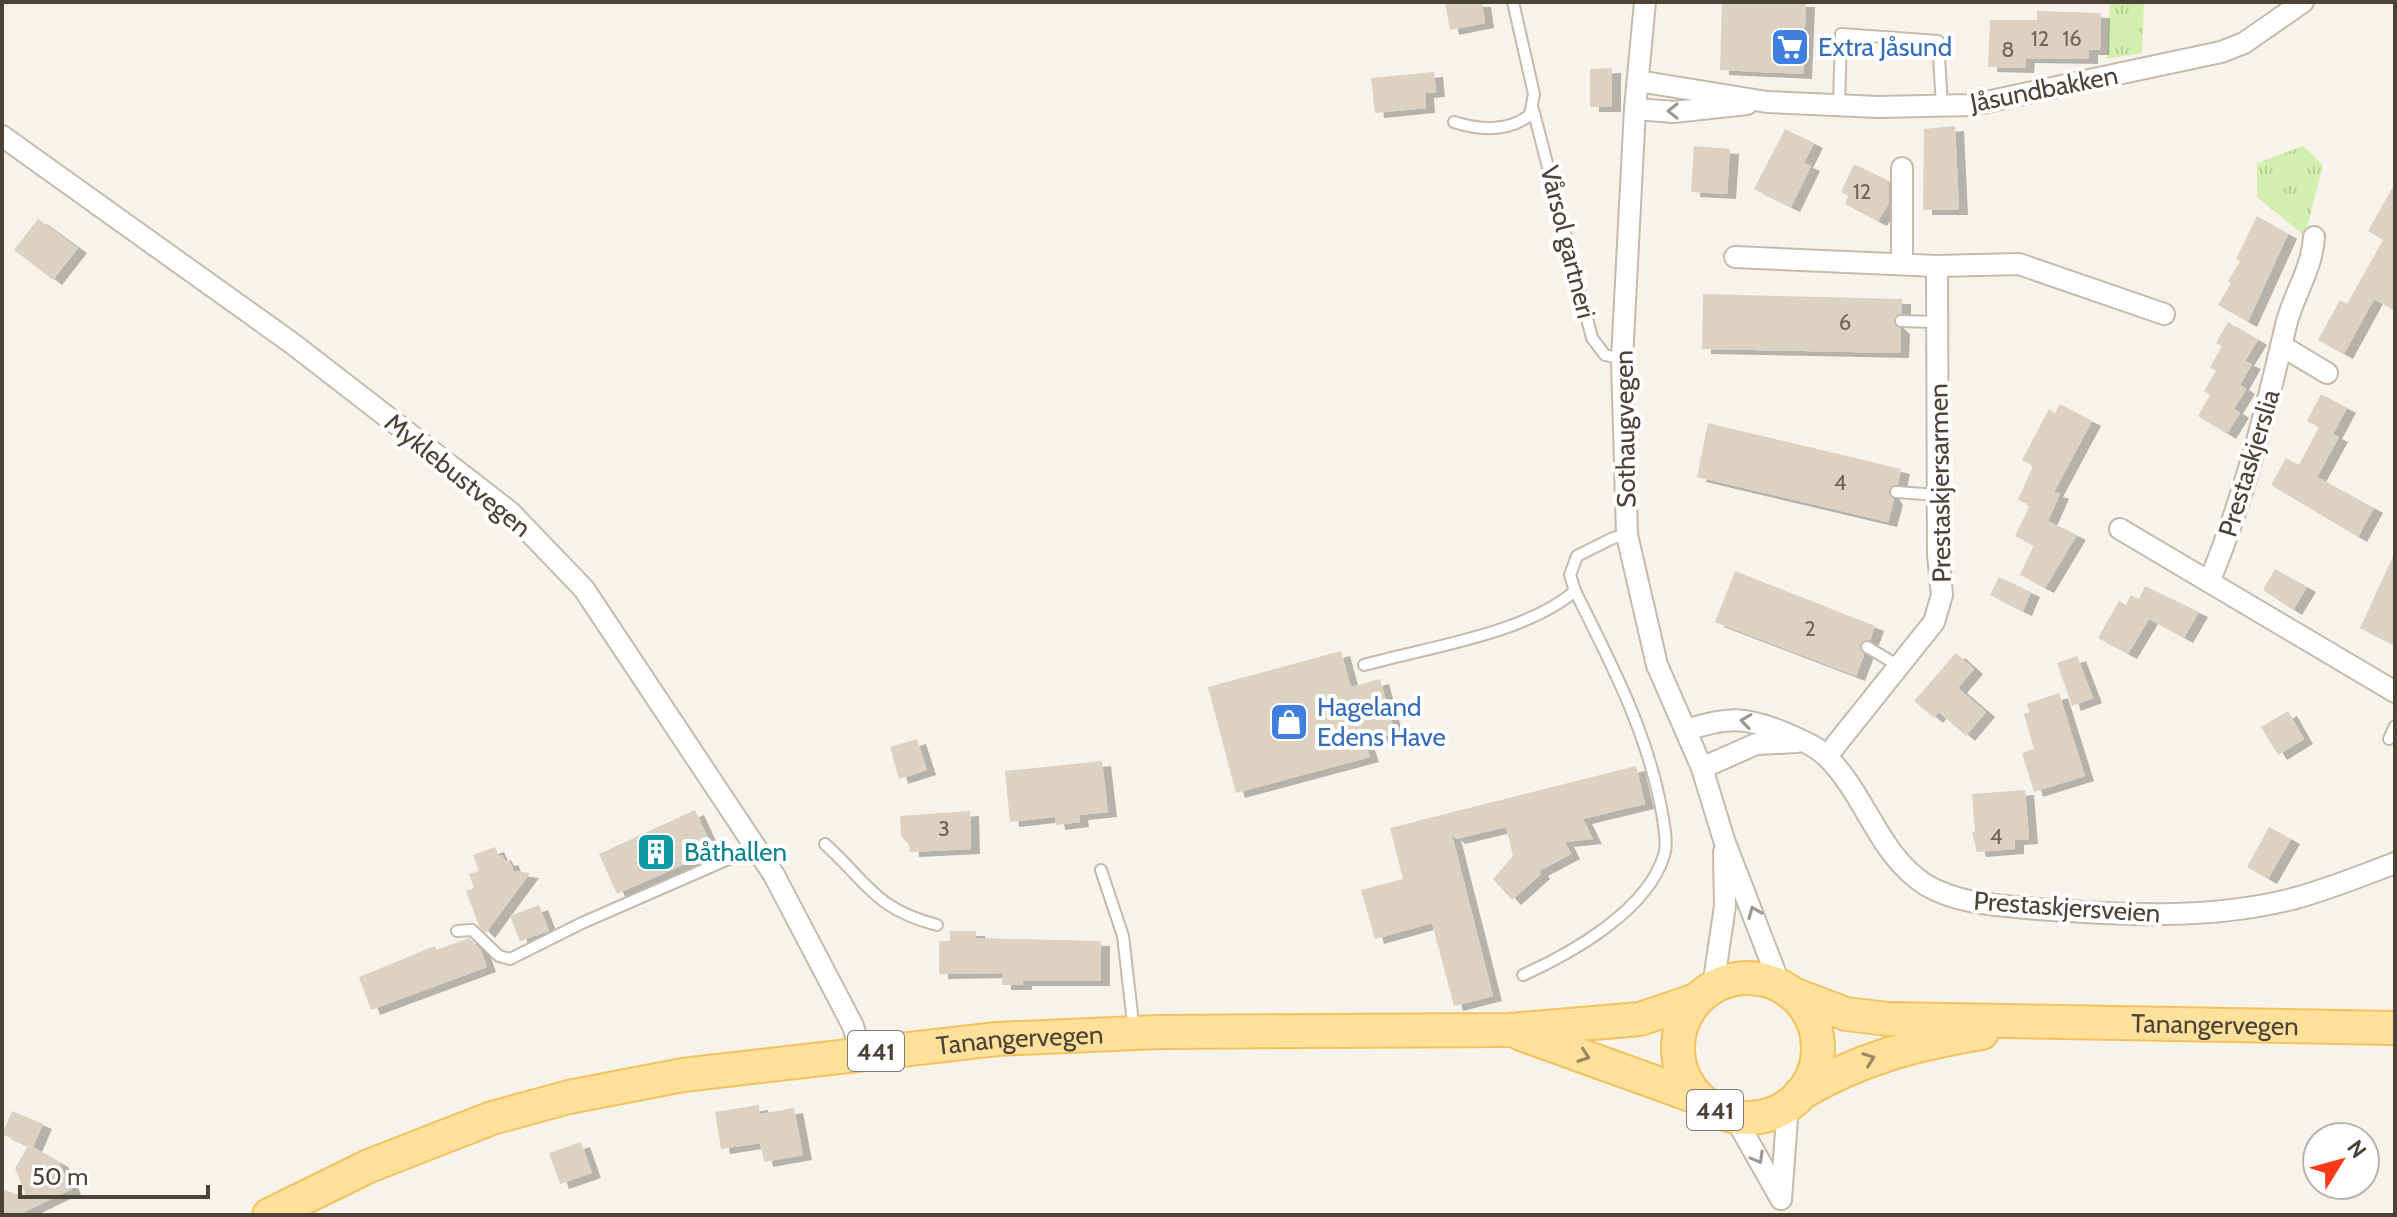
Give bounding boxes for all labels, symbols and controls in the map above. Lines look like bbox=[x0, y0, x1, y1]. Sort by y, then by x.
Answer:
house number: 12 bbox=[2031, 25, 2049, 52]
house number: 16 bbox=[2062, 25, 2082, 52]
supermarket icon: Extra Jåsund bbox=[1769, 26, 1811, 68]
place label: Extra Jåsund bbox=[1818, 31, 1952, 63]
house number: 8 bbox=[2001, 36, 2015, 63]
street label: Jåsundbakken bbox=[1966, 59, 2121, 119]
one-way arrow bbox=[1666, 102, 1679, 120]
street label: Vårsol gartneri bbox=[1534, 162, 1602, 322]
house number: 12 bbox=[1853, 178, 1871, 205]
house number: 6 bbox=[1839, 309, 1851, 336]
street label: Sothaugvegen bbox=[1608, 350, 1642, 508]
street label: Prestaskjersarmen bbox=[1922, 383, 1958, 583]
street label: Prestaskjerslia bbox=[2211, 385, 2287, 540]
street label: Myklebustvegen bbox=[378, 406, 538, 544]
house number: 4 bbox=[1834, 469, 1847, 496]
house number: 2 bbox=[1804, 615, 1816, 642]
place label: Hageland Edens Have bbox=[1317, 691, 1446, 753]
shop icon: Hageland Edens Have bbox=[1268, 701, 1310, 743]
one-way arrow bbox=[1740, 713, 1753, 730]
house number: 3 bbox=[938, 815, 950, 842]
house number: 4 bbox=[1990, 823, 2003, 850]
building icon: Båthallen bbox=[635, 831, 677, 873]
place label: Båthallen bbox=[684, 836, 787, 868]
street label: Prestaskjersveien bbox=[1972, 885, 2162, 929]
one-way arrow bbox=[1747, 906, 1764, 920]
street label: Tanangervegen bbox=[2131, 1007, 2299, 1042]
street label: Tanangervegen bbox=[934, 1018, 1104, 1062]
road number: 441 bbox=[848, 1031, 904, 1071]
one-way arrow bbox=[1576, 1046, 1590, 1062]
one-way arrow bbox=[1861, 1052, 1875, 1069]
road number: 441 bbox=[1687, 1090, 1743, 1130]
north arrow bbox=[2301, 1121, 2381, 1201]
text: N bbox=[2341, 1135, 2372, 1164]
scale bar bbox=[20, 1149, 208, 1199]
one-way arrow bbox=[1748, 1150, 1763, 1164]
text: 50 m bbox=[32, 1162, 88, 1191]

